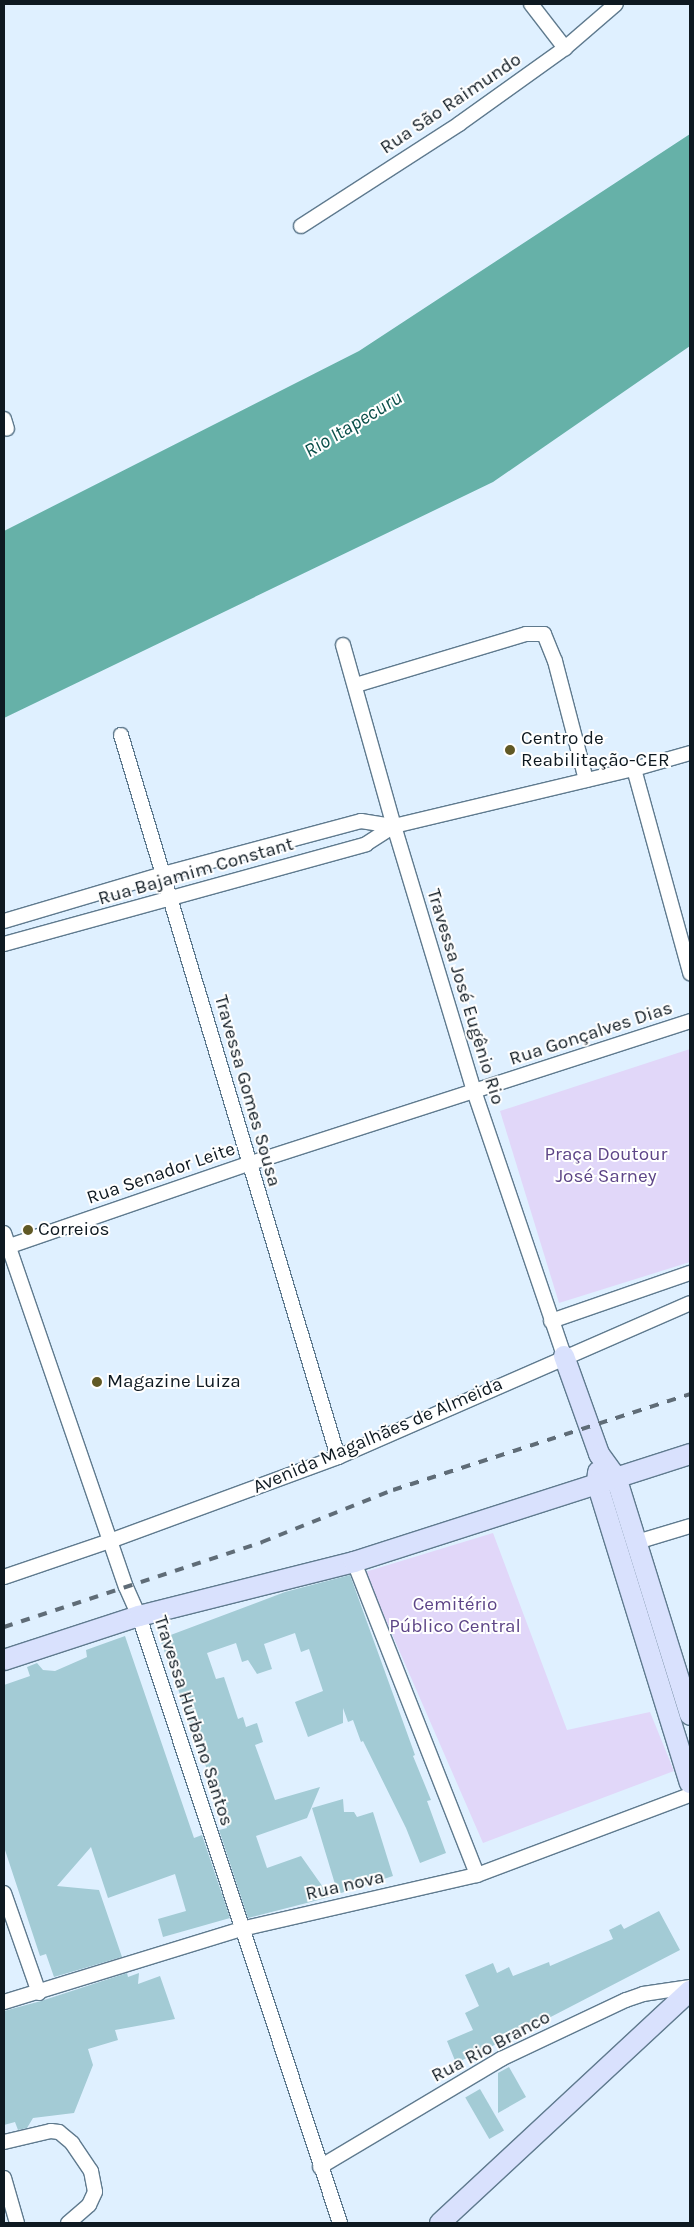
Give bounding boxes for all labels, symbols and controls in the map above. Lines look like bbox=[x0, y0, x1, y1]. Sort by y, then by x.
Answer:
street label: Rua São Raimundo bbox=[376, 48, 526, 160]
water label: Rio Itapecuru bbox=[300, 385, 406, 463]
place label: Centro de Reabilitação-CER bbox=[521, 728, 670, 772]
marker: Centro de Reabilitação-CER bbox=[503, 743, 517, 757]
street label: Rua Bajamim Constant bbox=[96, 833, 296, 911]
street label: Travessa José Eugênio Rio bbox=[421, 886, 509, 1108]
street label: Travessa Gomes Sousa bbox=[209, 993, 285, 1189]
street label: Rua Gonçalves Dias bbox=[507, 997, 675, 1071]
street label: Rua Senador Leite bbox=[84, 1138, 238, 1210]
park label: Praça Doutour José Sarney bbox=[545, 1144, 667, 1188]
place label: Correios bbox=[38, 1219, 110, 1241]
marker: Correios bbox=[22, 1224, 34, 1236]
place label: Magazine Luiza bbox=[107, 1371, 241, 1393]
street label: Avenida Magalhães de Almeida bbox=[250, 1373, 506, 1499]
marker: Magazine Luiza bbox=[91, 1376, 103, 1388]
park label: Cemitério Público Central bbox=[389, 1594, 521, 1638]
street label: Travessa Hurbano Santos bbox=[148, 1613, 238, 1829]
street label: Rua nova bbox=[303, 1866, 387, 1906]
street label: Rua Rio Branco bbox=[428, 2006, 554, 2088]

